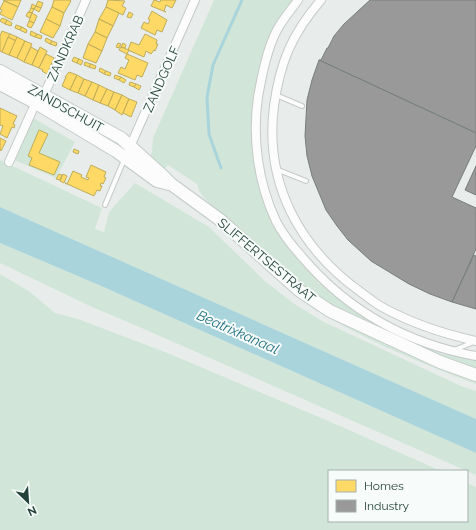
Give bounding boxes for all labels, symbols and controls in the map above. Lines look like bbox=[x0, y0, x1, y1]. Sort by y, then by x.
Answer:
street label: ZANDKRAB bbox=[44, 13, 87, 83]
street label: ZANDGOLF bbox=[140, 44, 183, 115]
street label: ZANDSCHUIT bbox=[26, 82, 106, 135]
street label: SLIFFERTSESTRAAT bbox=[215, 215, 319, 306]
water label: Beatrixkanaal bbox=[195, 307, 282, 357]
legend bbox=[328, 470, 468, 522]
text: Homes bbox=[364, 479, 404, 493]
north arrow bbox=[8, 482, 48, 522]
text: Industry bbox=[364, 499, 410, 513]
text: N bbox=[25, 503, 39, 518]

